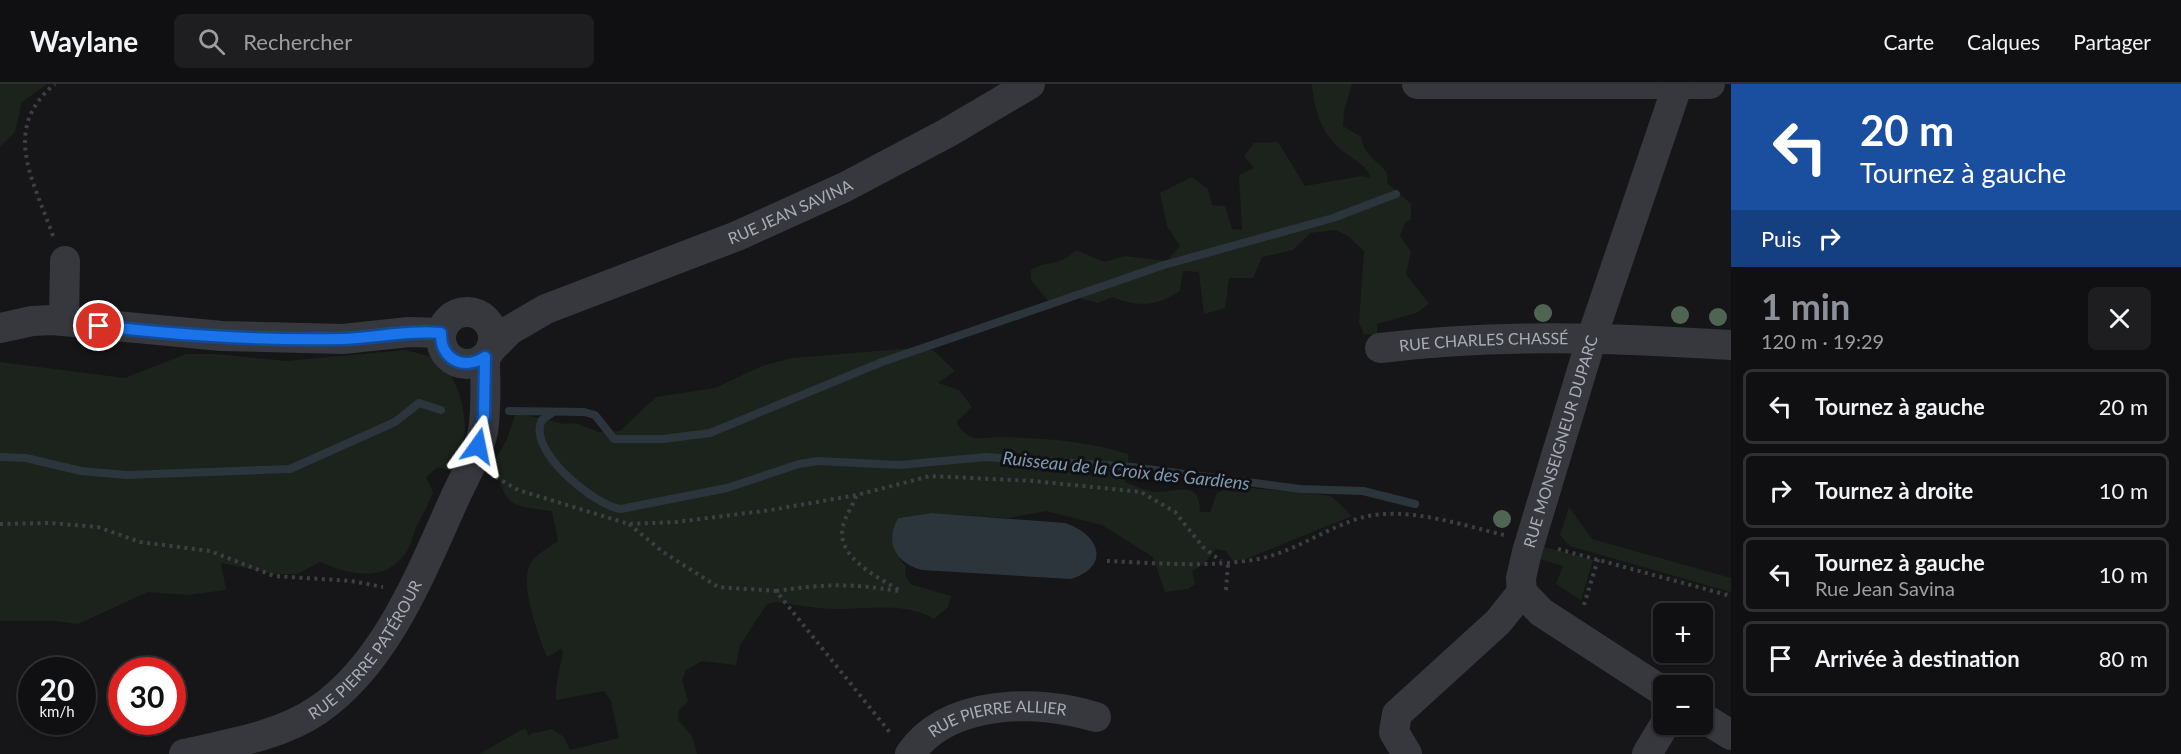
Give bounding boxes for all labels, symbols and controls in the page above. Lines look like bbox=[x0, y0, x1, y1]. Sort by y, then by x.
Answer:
search box bbox=[174, 14, 594, 68]
text: Waylane bbox=[30, 24, 138, 58]
icon: search bbox=[195, 25, 228, 58]
text: Rechercher bbox=[243, 28, 352, 55]
text: Carte bbox=[1883, 29, 1934, 54]
text: Calques bbox=[1967, 29, 2040, 54]
text: Partager bbox=[2073, 29, 2151, 54]
text: 20 m bbox=[1860, 105, 1954, 155]
icon: left bbox=[1761, 108, 1839, 186]
text: Tournez à gauche bbox=[1860, 156, 2066, 189]
street label: RUE JEAN SAVINA bbox=[725, 175, 856, 248]
icon: right bbox=[1813, 222, 1846, 255]
text: Puis bbox=[1761, 225, 1801, 252]
text: 1 min bbox=[1761, 284, 1850, 328]
button: close bbox=[2088, 287, 2151, 350]
pin bbox=[73, 300, 124, 351]
icon: arrive bbox=[82, 309, 115, 342]
street label: RUE CHARLES CHASSÉ bbox=[1398, 328, 1568, 355]
text: 120 m · 19:29 bbox=[1761, 329, 1884, 353]
street label: RUE MONSEIGNEUR DUPARC bbox=[1519, 333, 1601, 550]
icon: left bbox=[1764, 390, 1797, 423]
text: Tournez à gauche bbox=[1815, 393, 1985, 420]
text: 20 m bbox=[2099, 393, 2148, 420]
position arrow bbox=[446, 414, 510, 478]
water label: Ruisseau de la Croix des Gardiens bbox=[1001, 446, 1251, 494]
icon: right bbox=[1764, 474, 1797, 507]
text: Tournez à droite bbox=[1815, 477, 1973, 504]
text: 10 m bbox=[2099, 477, 2148, 504]
text: Tournez à gauche bbox=[1815, 549, 1985, 576]
icon: left bbox=[1764, 558, 1797, 591]
text: 10 m bbox=[2099, 561, 2148, 588]
text: Rue Jean Savina bbox=[1815, 576, 1955, 600]
street label: RUE PIERRE PATÉROUR bbox=[304, 577, 425, 723]
map controls bbox=[1653, 603, 1713, 735]
button: + bbox=[1653, 603, 1713, 663]
icon: arrive bbox=[1764, 642, 1797, 675]
text: Arrivée à destination bbox=[1815, 645, 2020, 672]
text: 80 m bbox=[2099, 645, 2148, 672]
speed limit sign: 30 bbox=[108, 657, 186, 735]
text: 20 bbox=[40, 671, 74, 707]
button: − bbox=[1653, 675, 1713, 735]
street label: RUE PIERRE ALLIER bbox=[924, 696, 1068, 741]
text: km/h bbox=[39, 702, 75, 720]

